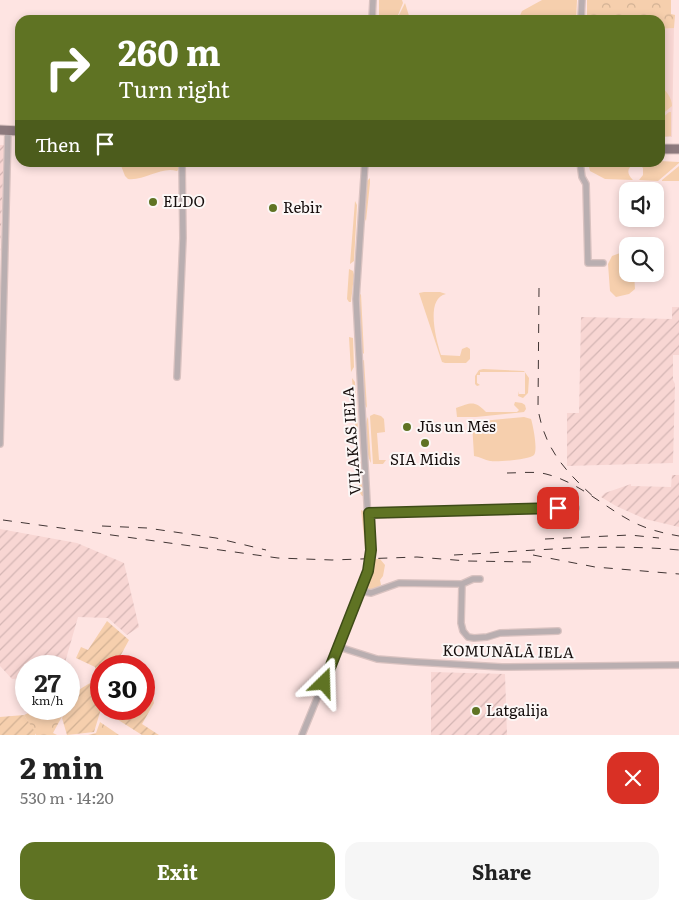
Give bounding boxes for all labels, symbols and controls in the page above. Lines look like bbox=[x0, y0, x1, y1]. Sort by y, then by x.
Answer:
text: 260 m bbox=[118, 25, 221, 77]
icon: right bbox=[35, 35, 100, 100]
text: Turn right bbox=[118, 72, 230, 105]
text: Then bbox=[35, 130, 81, 158]
icon: arrive bbox=[91, 130, 119, 158]
map controls bbox=[619, 182, 664, 282]
button: sound bbox=[619, 182, 664, 227]
place label: ELDO bbox=[163, 189, 205, 212]
place label: Rebir bbox=[283, 195, 322, 218]
marker: ELDO bbox=[147, 196, 159, 208]
marker: Rebir bbox=[267, 202, 279, 214]
button: search bbox=[619, 237, 664, 282]
street label: VIĻAKAS IELA bbox=[335, 386, 366, 496]
place label: Jūs un Mēs bbox=[417, 414, 496, 437]
marker: Jūs un Mēs bbox=[401, 421, 413, 433]
marker: SIA Midis bbox=[419, 437, 431, 449]
place label: SIA Midis bbox=[390, 447, 460, 470]
pin bbox=[537, 487, 579, 529]
icon: arrive bbox=[544, 494, 572, 522]
street label: KOMUNĀLĀ IELA bbox=[442, 638, 574, 663]
speed limit sign: 30 bbox=[90, 655, 155, 720]
position arrow bbox=[297, 656, 349, 708]
text: 27 bbox=[34, 663, 61, 700]
text: km/h bbox=[32, 691, 63, 709]
place label: Latgalija bbox=[486, 698, 549, 721]
marker: Latgalija bbox=[470, 705, 482, 717]
text: 2 min bbox=[20, 744, 104, 788]
button: close bbox=[607, 752, 659, 804]
text: 530 m · 14:20 bbox=[20, 785, 114, 809]
button: Exit bbox=[20, 842, 335, 900]
button: Share bbox=[345, 842, 659, 900]

